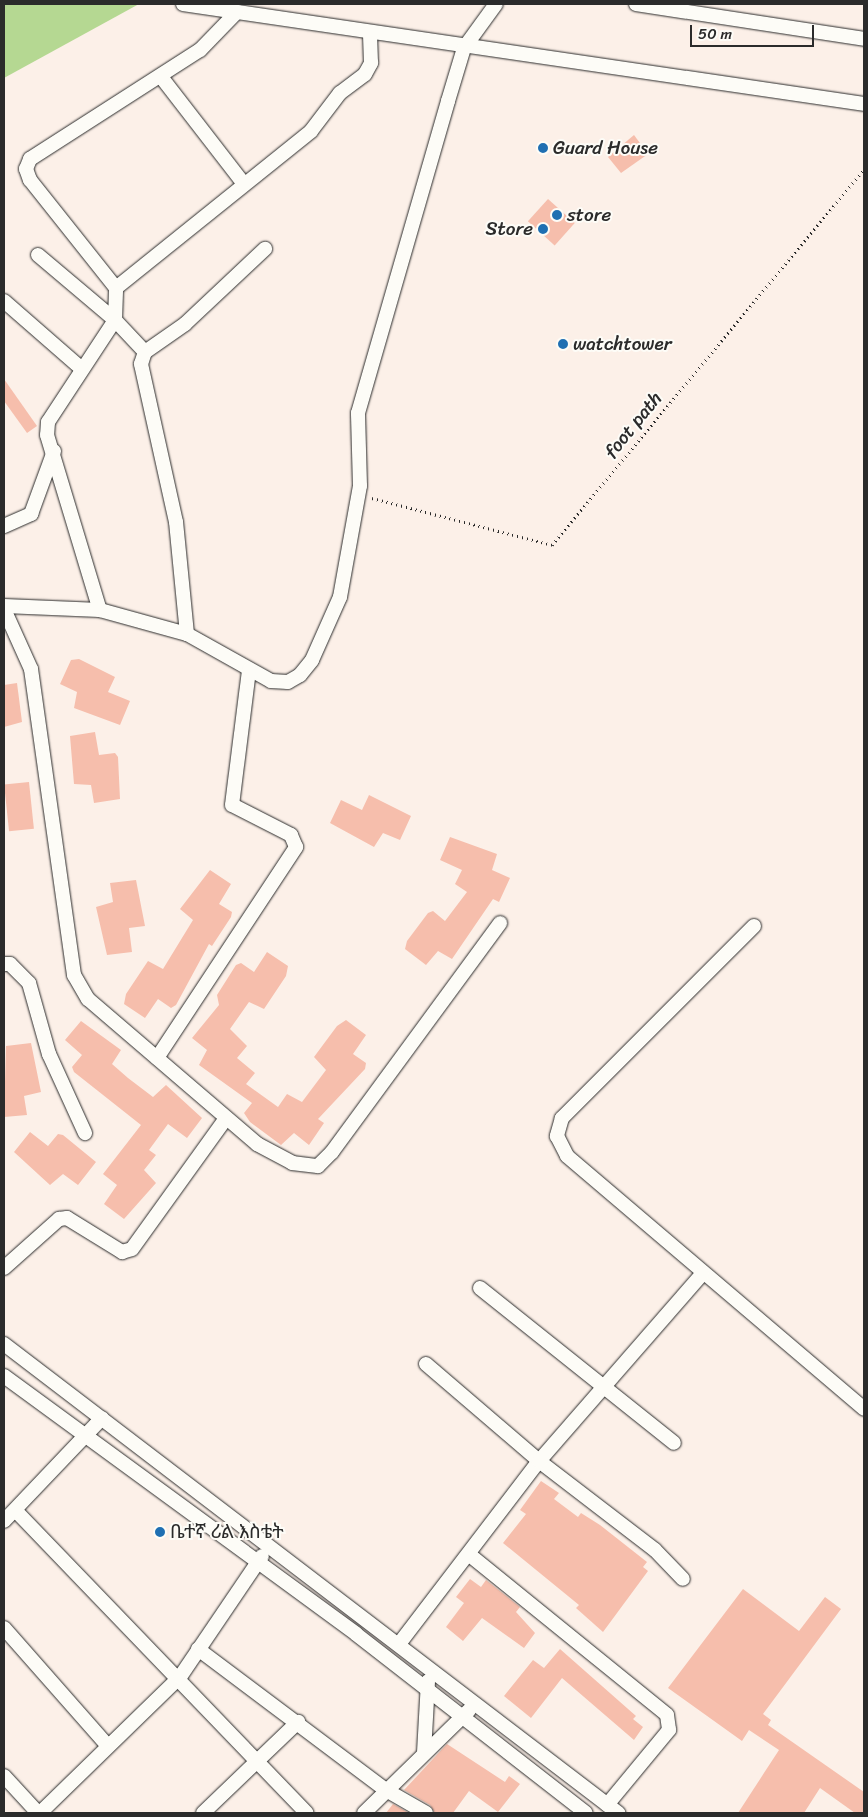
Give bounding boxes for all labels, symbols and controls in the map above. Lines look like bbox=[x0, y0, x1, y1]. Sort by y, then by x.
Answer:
scale bar bbox=[693, 15, 817, 47]
text: 50 m bbox=[698, 21, 732, 47]
place label: Guard House bbox=[553, 137, 658, 159]
marker: Guard House bbox=[537, 142, 549, 154]
place label: store bbox=[567, 204, 611, 226]
marker: store bbox=[551, 209, 563, 221]
place label: Store bbox=[486, 218, 533, 240]
marker: Store bbox=[537, 223, 549, 235]
place label: watchtower bbox=[573, 333, 671, 355]
marker: watchtower bbox=[557, 338, 569, 350]
street label: foot path bbox=[599, 387, 667, 463]
place label: ቤተኛ ሪል እስቴት bbox=[170, 1521, 284, 1543]
marker: ቤተኛ ሪል እስቴት bbox=[154, 1526, 166, 1538]

